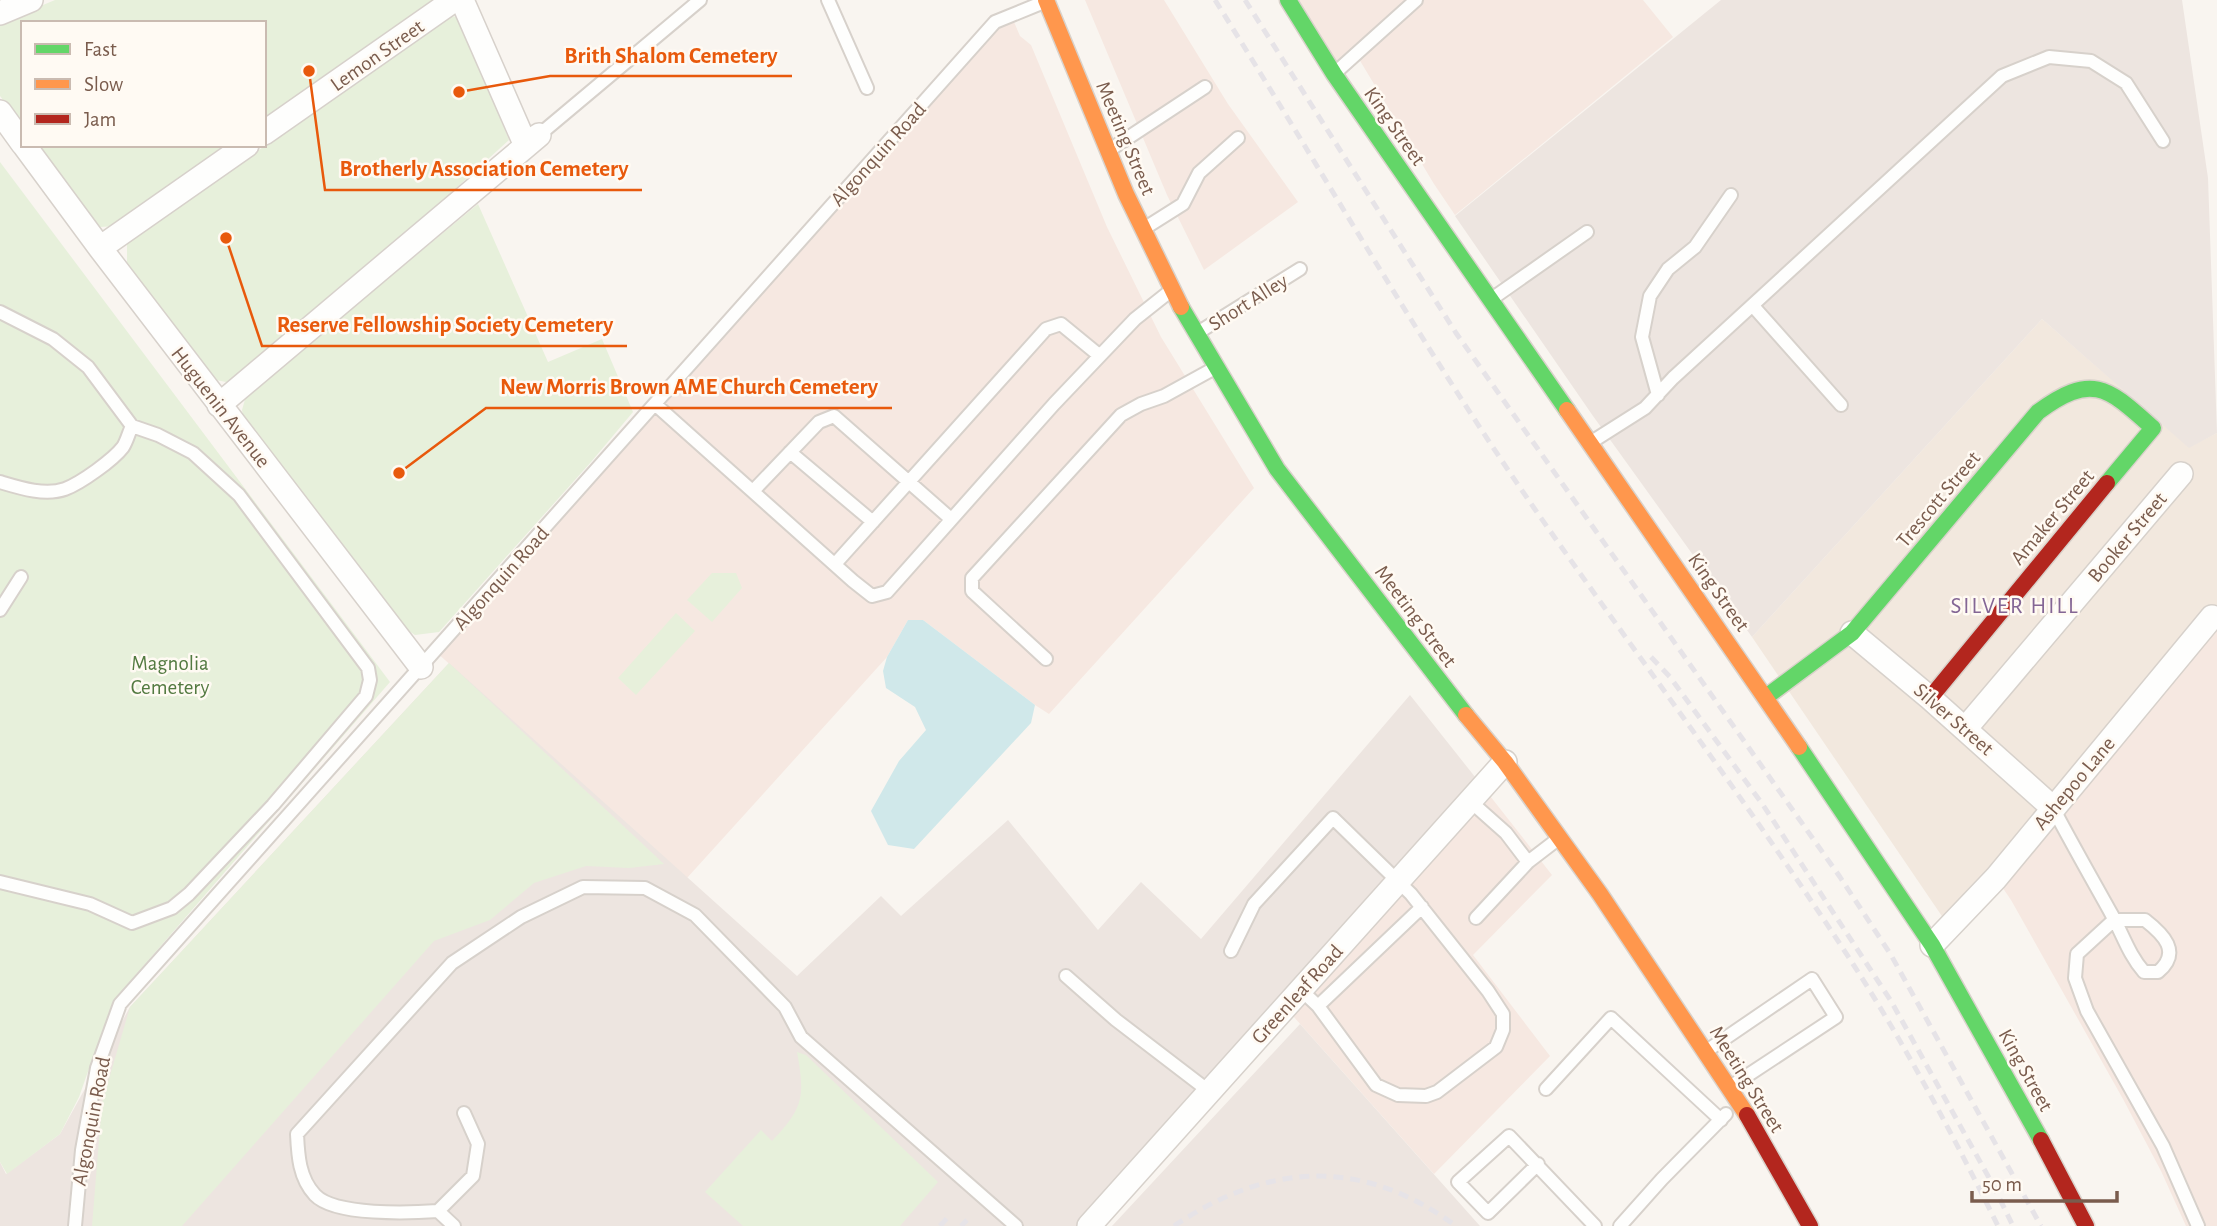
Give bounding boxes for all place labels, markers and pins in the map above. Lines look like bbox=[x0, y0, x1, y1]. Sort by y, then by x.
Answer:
callout: Brith Shalom Cemetery bbox=[550, 32, 792, 76]
callout: Brotherly Association Cemetery bbox=[325, 146, 642, 190]
callout: Reserve Fellowship Society Cemetery bbox=[262, 302, 627, 346]
callout: New Morris Brown AME Church Cemetery bbox=[486, 364, 892, 408]

